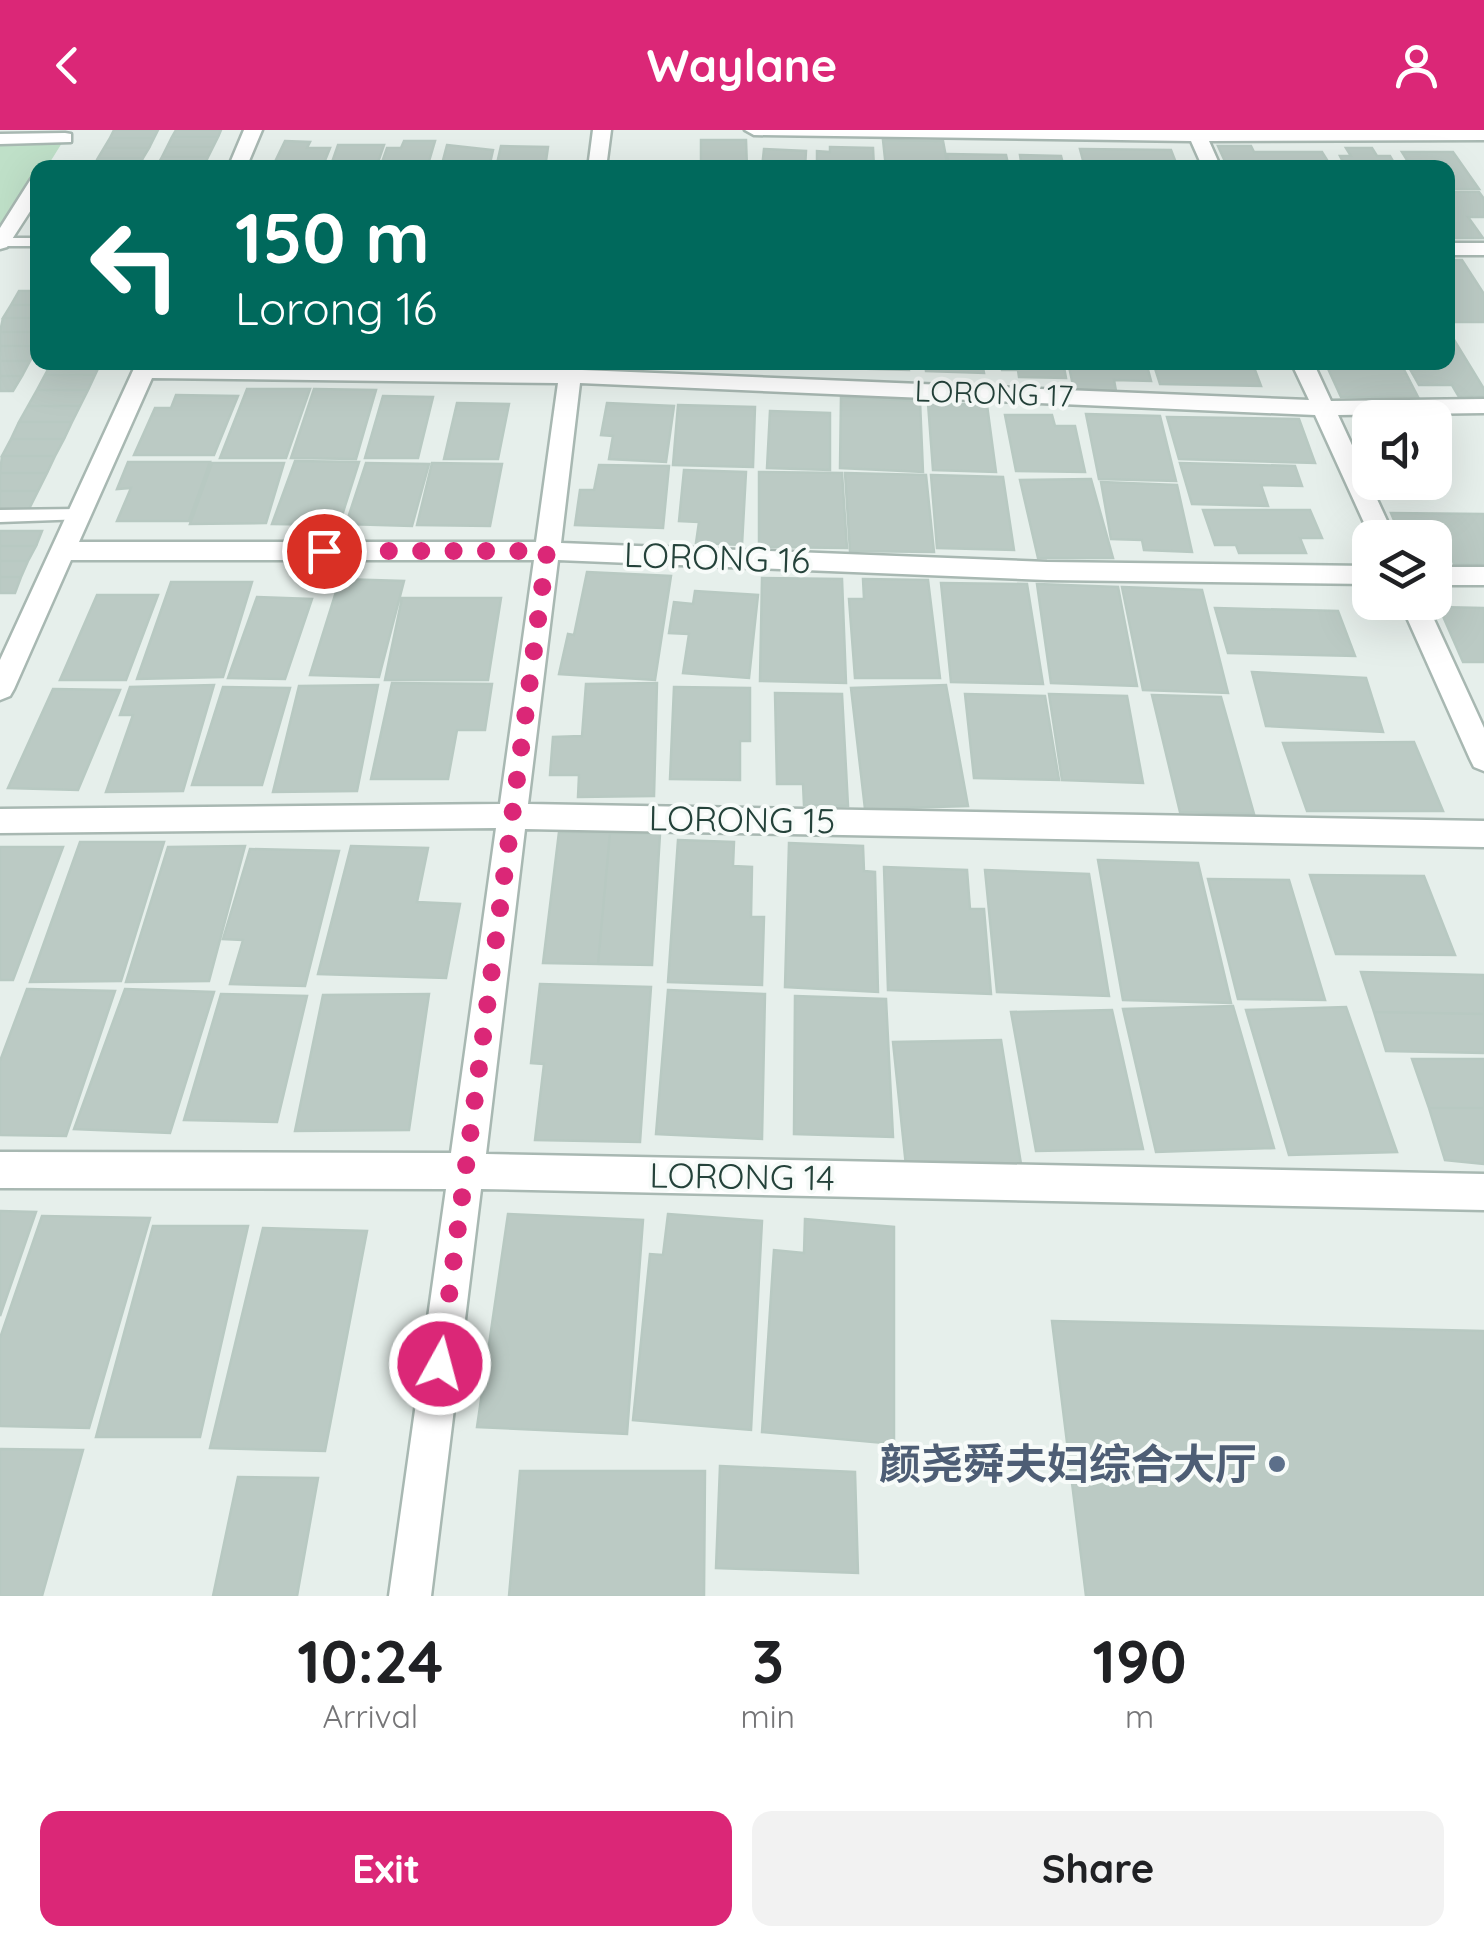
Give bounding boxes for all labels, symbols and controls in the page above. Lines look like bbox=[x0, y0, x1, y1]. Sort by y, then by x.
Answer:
text: Waylane bbox=[647, 37, 837, 93]
icon: back bbox=[40, 38, 95, 93]
icon: person bbox=[1389, 38, 1444, 93]
text: 150 m bbox=[235, 193, 430, 281]
icon: left bbox=[70, 200, 200, 330]
text: Lorong 16 bbox=[235, 280, 437, 336]
street label: LORONG 17 bbox=[914, 371, 1074, 415]
map controls bbox=[1352, 400, 1452, 620]
button: sound bbox=[1352, 400, 1452, 500]
pin bbox=[282, 509, 367, 594]
button: layers bbox=[1352, 520, 1452, 620]
icon: arrive bbox=[297, 524, 352, 579]
street label: LORONG 16 bbox=[623, 532, 811, 582]
street label: LORONG 15 bbox=[648, 795, 836, 843]
street label: LORONG 14 bbox=[649, 1152, 835, 1200]
position arrow bbox=[388, 1312, 492, 1416]
place label: 颜尧舜夫妇综合大厅 bbox=[879, 1437, 1257, 1490]
marker: 颜尧舜夫妇综合大厅 bbox=[1266, 1453, 1288, 1475]
text: 10:24 bbox=[297, 1623, 443, 1698]
text: 3 bbox=[752, 1623, 784, 1698]
text: 190 bbox=[1092, 1623, 1187, 1698]
text: Arrival bbox=[322, 1696, 418, 1736]
text: min bbox=[741, 1696, 795, 1736]
text: m bbox=[1125, 1696, 1154, 1736]
button: Exit bbox=[40, 1811, 732, 1926]
button: Share bbox=[752, 1811, 1444, 1926]

